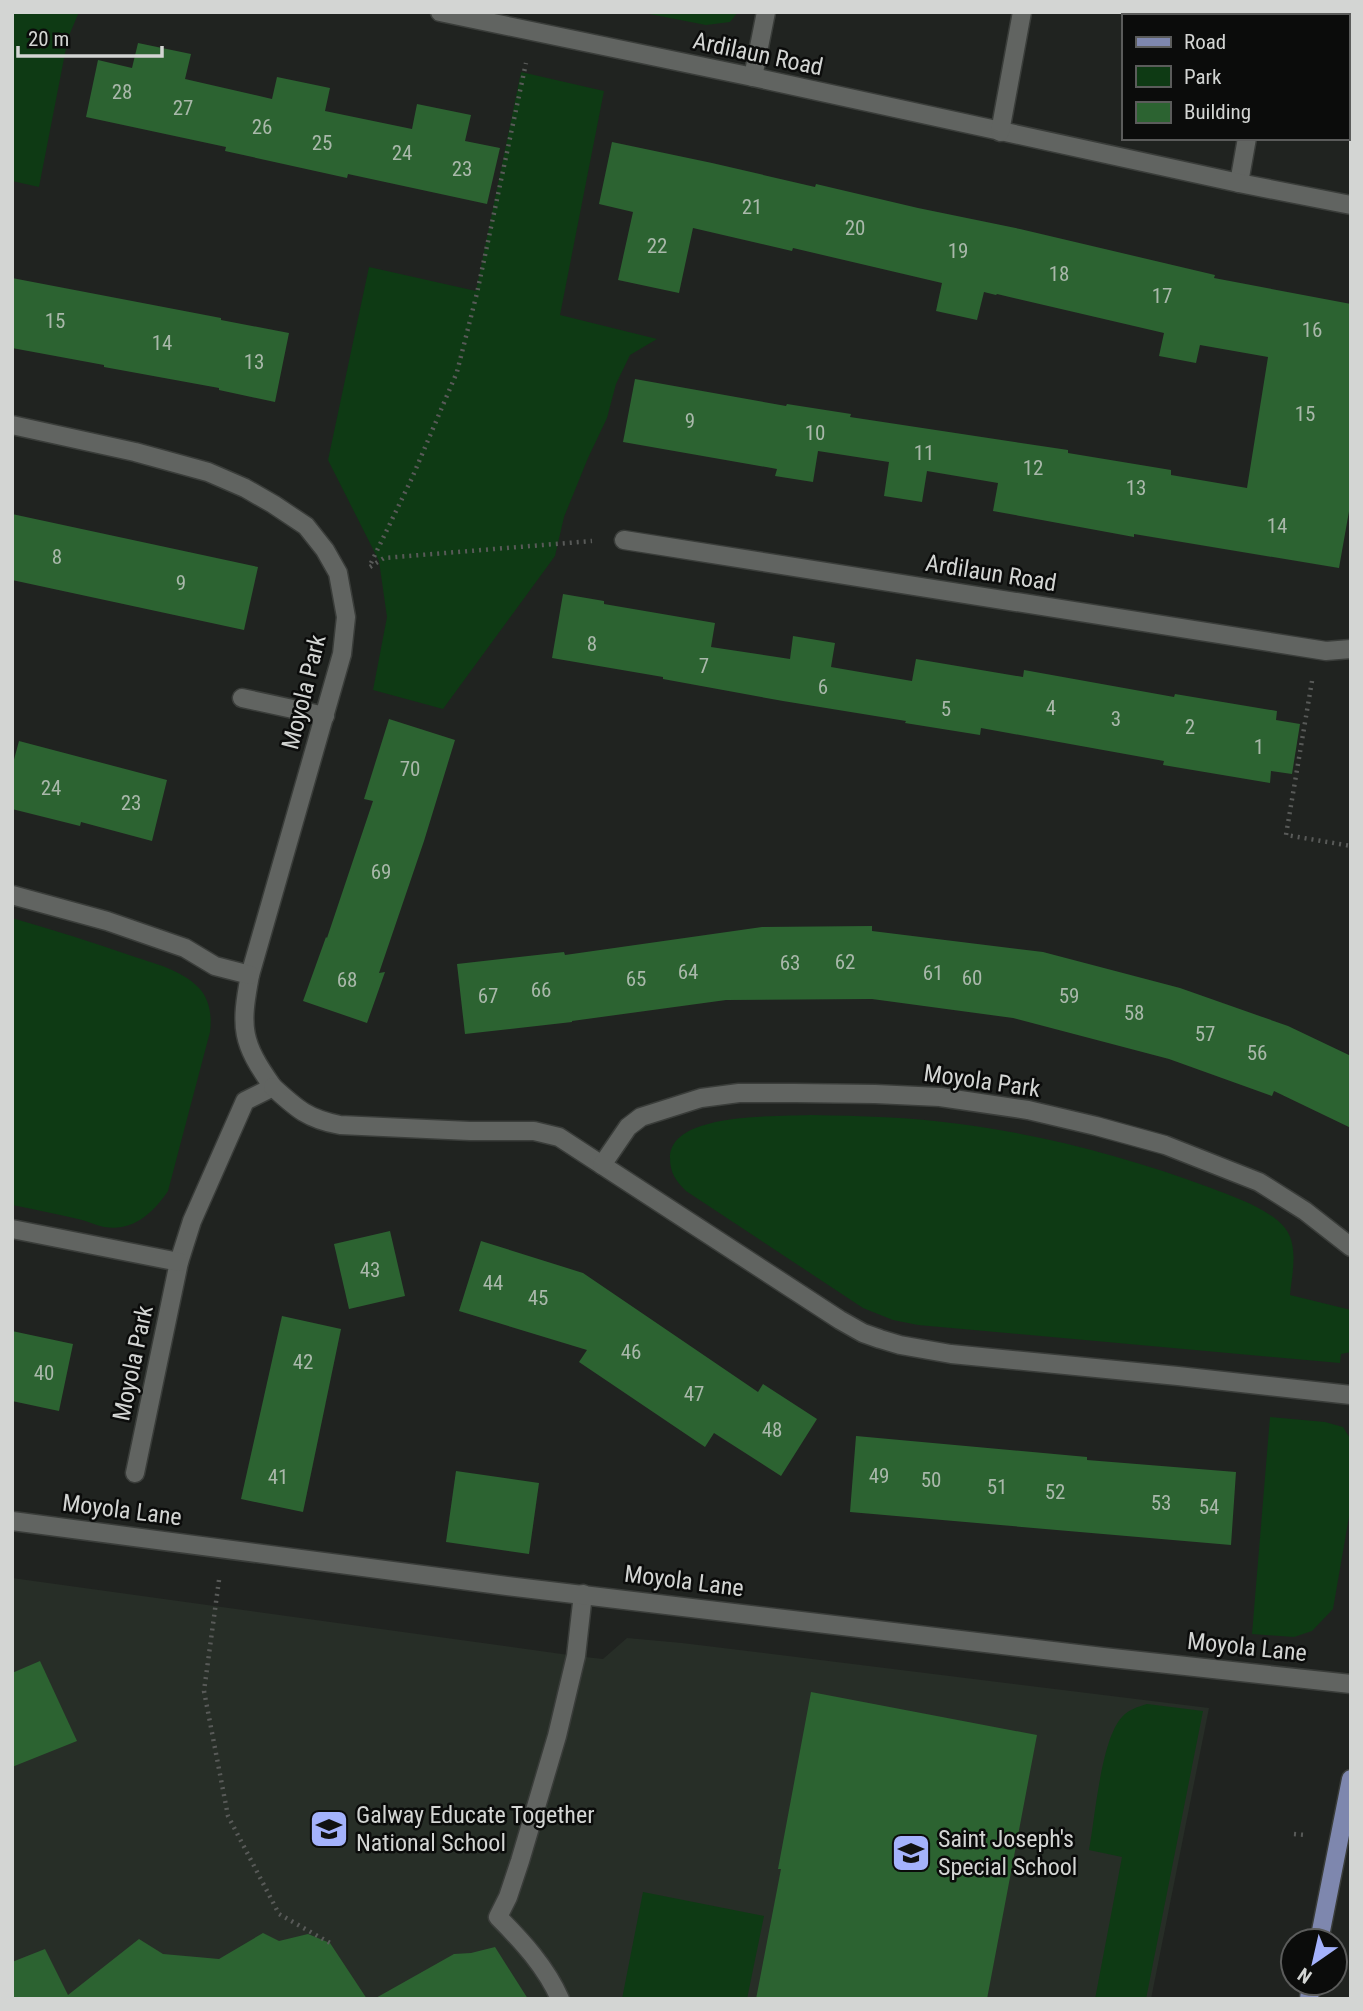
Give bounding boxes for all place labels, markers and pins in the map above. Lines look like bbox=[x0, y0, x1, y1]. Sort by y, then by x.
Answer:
place label: Galway Educate Together National School bbox=[356, 1801, 595, 1857]
school or university icon: Galway Educate Together National School bbox=[308, 1808, 350, 1850]
place label: Saint Joseph's Special School bbox=[938, 1825, 1077, 1881]
school or university icon: Saint Joseph's Special School bbox=[890, 1832, 932, 1874]

